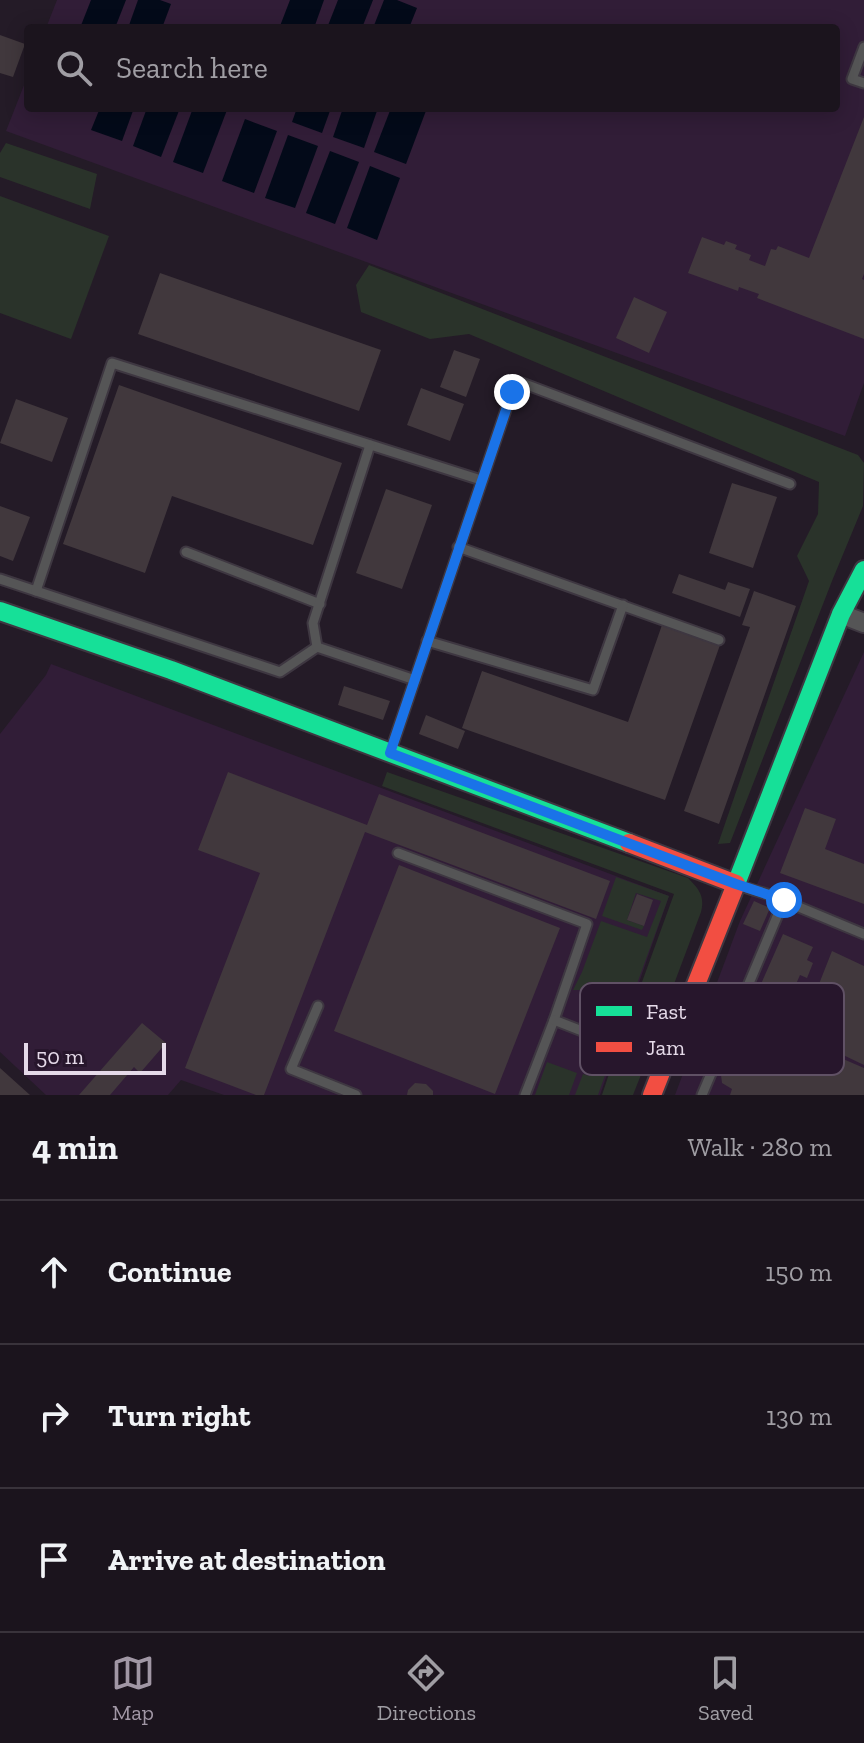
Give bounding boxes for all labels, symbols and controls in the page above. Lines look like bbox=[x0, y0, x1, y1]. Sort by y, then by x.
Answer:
search box bbox=[24, 24, 840, 112]
icon: search bbox=[52, 46, 96, 90]
text: Search here bbox=[116, 50, 268, 86]
route end bbox=[494, 374, 530, 410]
route start bbox=[766, 882, 802, 918]
legend bbox=[580, 983, 844, 1075]
text: Fast bbox=[646, 998, 687, 1025]
text: Jam bbox=[646, 1034, 685, 1061]
scale bar bbox=[24, 1039, 166, 1075]
text: 50 m bbox=[36, 1043, 84, 1070]
text: 4 min bbox=[32, 1127, 118, 1168]
text: Walk · 280 m bbox=[688, 1131, 832, 1163]
icon: ahead bbox=[32, 1250, 76, 1294]
text: Continue bbox=[108, 1254, 232, 1290]
text: 150 m bbox=[765, 1256, 832, 1288]
icon: right bbox=[32, 1394, 76, 1438]
text: Turn right bbox=[108, 1398, 250, 1434]
text: 130 m bbox=[766, 1400, 832, 1432]
icon: arrive bbox=[32, 1538, 76, 1582]
text: Arrive at destination bbox=[108, 1542, 385, 1578]
tab: Map bbox=[111, 1651, 155, 1726]
tab: Directions bbox=[377, 1651, 476, 1726]
tab: Saved bbox=[698, 1651, 753, 1726]

